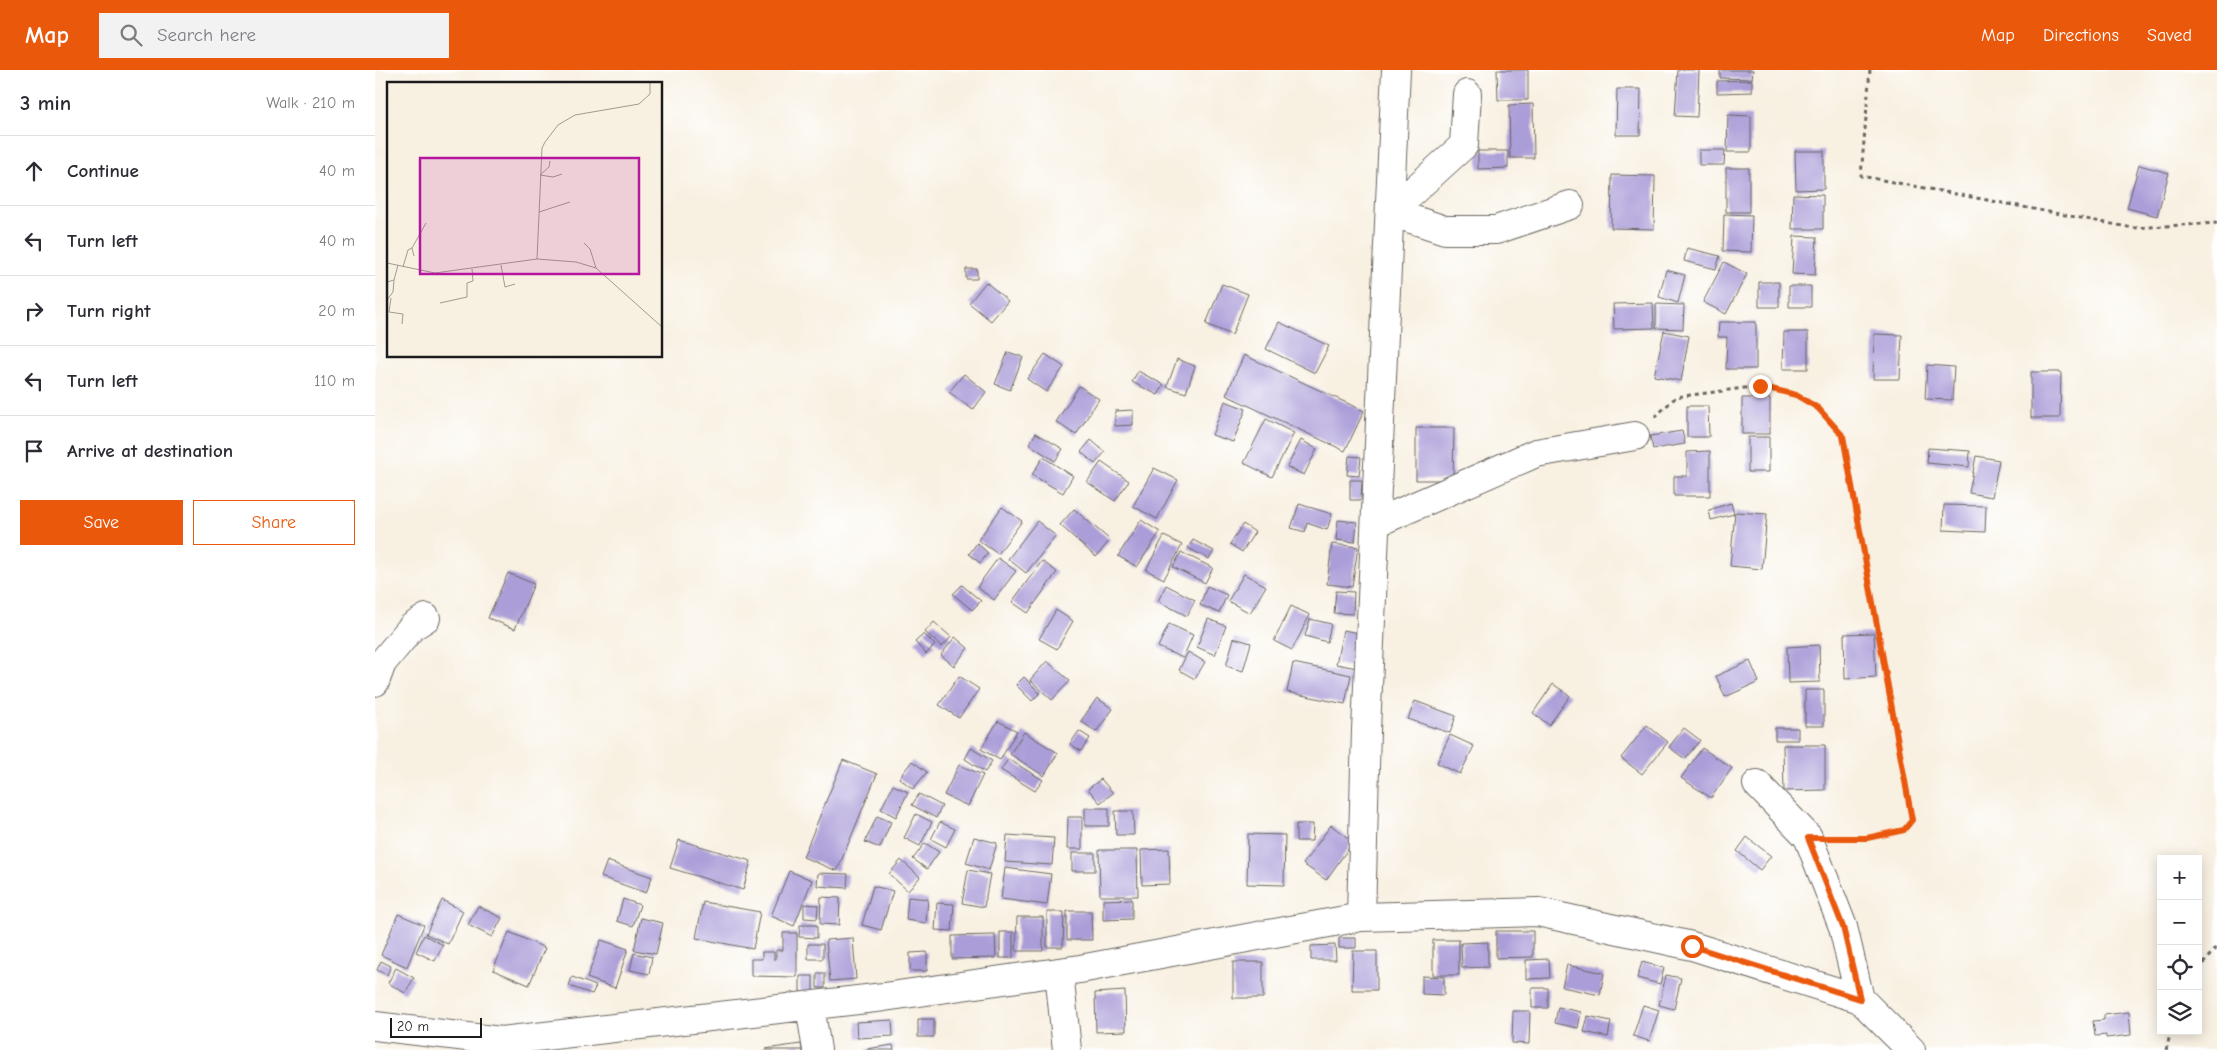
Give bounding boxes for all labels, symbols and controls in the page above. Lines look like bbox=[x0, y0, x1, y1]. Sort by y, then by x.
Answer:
search box bbox=[99, 13, 449, 58]
text: Map bbox=[25, 21, 69, 49]
icon: search bbox=[117, 21, 145, 49]
text: Search here bbox=[157, 24, 256, 46]
text: Map bbox=[1981, 25, 2015, 46]
text: Directions bbox=[2043, 25, 2119, 46]
text: Saved bbox=[2147, 25, 2192, 46]
inset map bbox=[387, 82, 663, 358]
text: 3 min bbox=[20, 91, 71, 115]
text: Walk · 210 m bbox=[266, 94, 355, 112]
icon: ahead bbox=[20, 157, 48, 185]
text: Continue bbox=[67, 160, 139, 182]
text: 40 m bbox=[319, 162, 355, 180]
icon: left bbox=[20, 227, 48, 255]
text: Turn left bbox=[67, 230, 138, 252]
text: 40 m bbox=[319, 232, 355, 250]
icon: right bbox=[20, 297, 48, 325]
text: Turn right bbox=[67, 300, 151, 322]
text: 20 m bbox=[318, 302, 355, 320]
icon: left bbox=[20, 367, 48, 395]
text: Turn left bbox=[67, 370, 138, 392]
text: 110 m bbox=[314, 372, 355, 390]
route end bbox=[1749, 375, 1772, 398]
icon: arrive bbox=[20, 437, 48, 465]
text: Arrive at destination bbox=[67, 440, 233, 462]
button: Save bbox=[20, 500, 183, 545]
button: Share bbox=[193, 500, 355, 545]
map controls bbox=[2157, 855, 2202, 1035]
button: + bbox=[2157, 855, 2202, 900]
button: − bbox=[2157, 900, 2202, 945]
route start bbox=[1681, 935, 1704, 958]
button: locate bbox=[2157, 945, 2202, 990]
button: layers bbox=[2157, 990, 2202, 1035]
scale bar bbox=[390, 1015, 483, 1038]
text: 20 m bbox=[397, 1018, 429, 1035]

